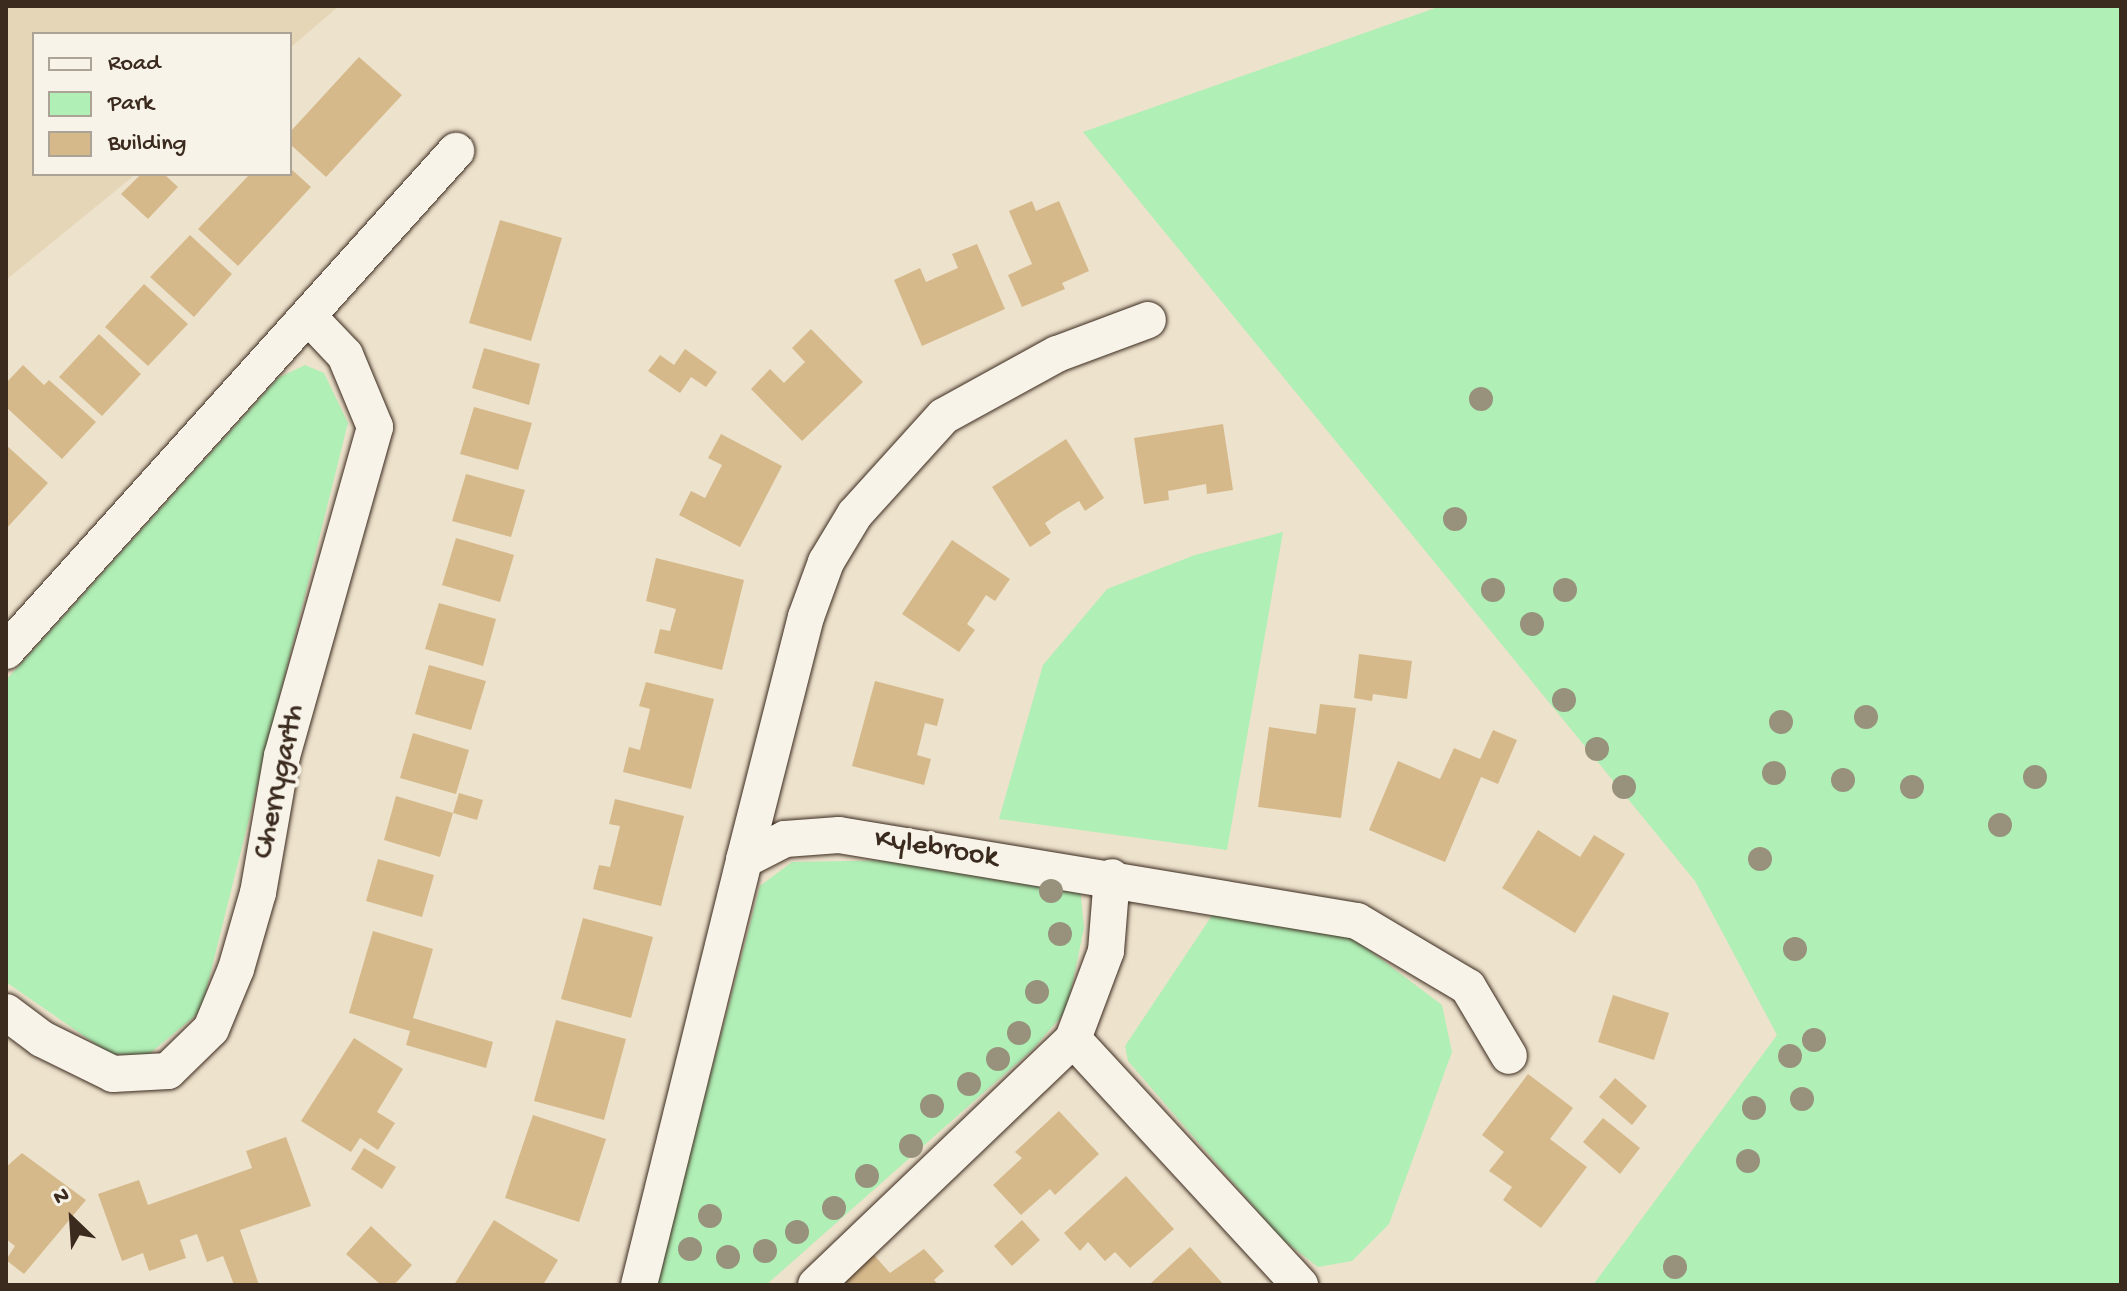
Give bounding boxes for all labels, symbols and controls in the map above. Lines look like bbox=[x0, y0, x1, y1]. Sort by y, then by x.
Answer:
legend bbox=[32, 32, 292, 176]
text: Road bbox=[108, 50, 160, 79]
text: Park bbox=[108, 90, 154, 119]
text: Building bbox=[108, 130, 186, 159]
street label: Cherrygarth bbox=[247, 702, 315, 862]
street label: Kylebrook bbox=[872, 822, 1000, 878]
north arrow bbox=[32, 1179, 112, 1259]
text: N bbox=[50, 1182, 74, 1212]

